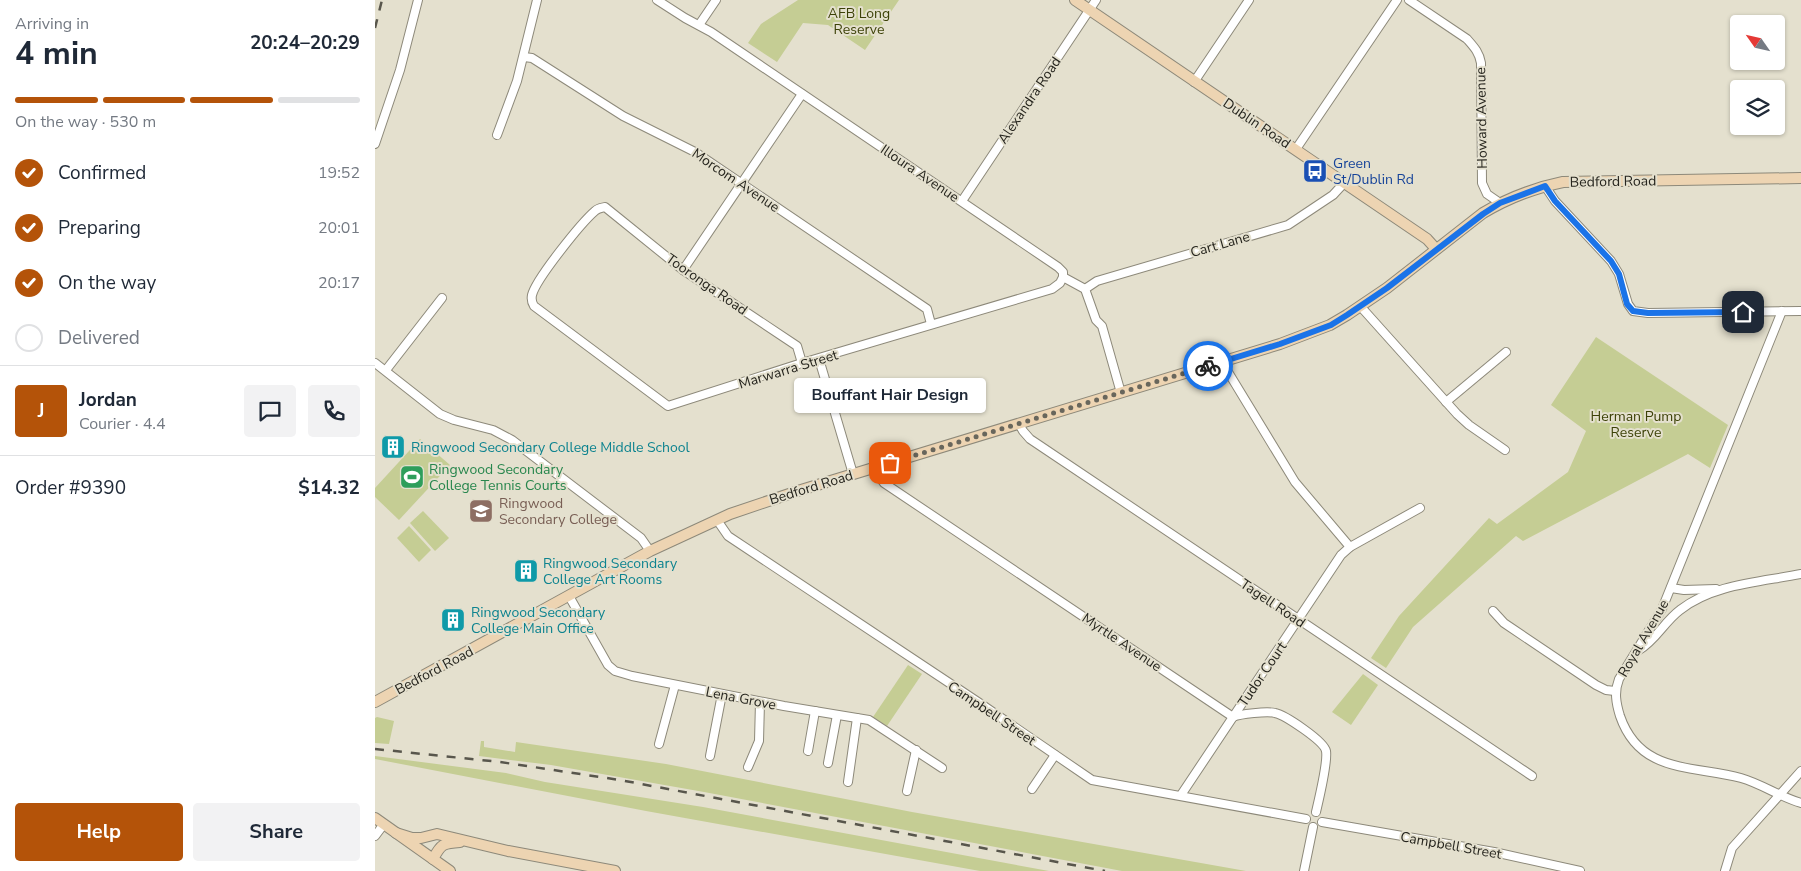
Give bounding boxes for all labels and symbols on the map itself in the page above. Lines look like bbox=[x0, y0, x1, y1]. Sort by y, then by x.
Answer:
park label: AFB Long Reserve bbox=[828, 4, 890, 39]
north arrow bbox=[1730, 15, 1785, 70]
street label: Alexandra Road bbox=[993, 53, 1066, 147]
street label: Howard Avenue bbox=[1471, 67, 1492, 169]
street label: Dublin Road bbox=[1219, 94, 1294, 153]
street label: Illoura Avenue bbox=[877, 140, 963, 207]
street label: Morcom Avenue bbox=[688, 144, 783, 217]
place label: Green St/Dublin Rd bbox=[1333, 154, 1414, 189]
bus stop icon: Green St/Dublin Rd bbox=[1302, 158, 1328, 184]
street label: Bedford Road bbox=[1570, 171, 1656, 192]
street label: Cart Lane bbox=[1188, 227, 1252, 262]
street label: Tooronga Road bbox=[662, 249, 751, 320]
pin bbox=[1722, 291, 1764, 333]
courier bbox=[1183, 341, 1233, 391]
street label: Marwarra Street bbox=[736, 345, 840, 394]
callout: Bouffant Hair Design bbox=[794, 378, 986, 413]
park label: Herman Pump Reserve bbox=[1591, 407, 1681, 442]
building icon: Ringwood Secondary College Middle School bbox=[380, 434, 406, 460]
place label: Ringwood Secondary College Middle School bbox=[411, 438, 691, 457]
pin bbox=[869, 442, 911, 484]
place label: Ringwood Secondary College Tennis Courts bbox=[429, 460, 567, 495]
sports icon: Ringwood Secondary College Tennis Courts bbox=[399, 464, 425, 490]
street label: Bedford Road bbox=[767, 466, 855, 509]
place label: Ringwood Secondary College bbox=[499, 494, 617, 529]
school or university icon: Ringwood Secondary College bbox=[468, 498, 494, 524]
place label: Ringwood Secondary College Art Rooms bbox=[543, 554, 678, 589]
building icon: Ringwood Secondary College Art Rooms bbox=[513, 558, 539, 584]
street label: Tagell Road bbox=[1236, 575, 1309, 632]
street label: Royal Avenue bbox=[1614, 596, 1673, 681]
place label: Ringwood Secondary College Main Office bbox=[471, 603, 606, 638]
building icon: Ringwood Secondary College Main Office bbox=[440, 607, 466, 633]
street label: Myrtle Avenue bbox=[1078, 609, 1165, 676]
street label: Tudor Court bbox=[1234, 638, 1291, 711]
street label: Bedford Road bbox=[392, 642, 477, 699]
street label: Campbell Street bbox=[944, 677, 1040, 750]
street label: Lena Grove bbox=[704, 682, 778, 715]
street label: Campbell Street bbox=[1399, 827, 1503, 864]

